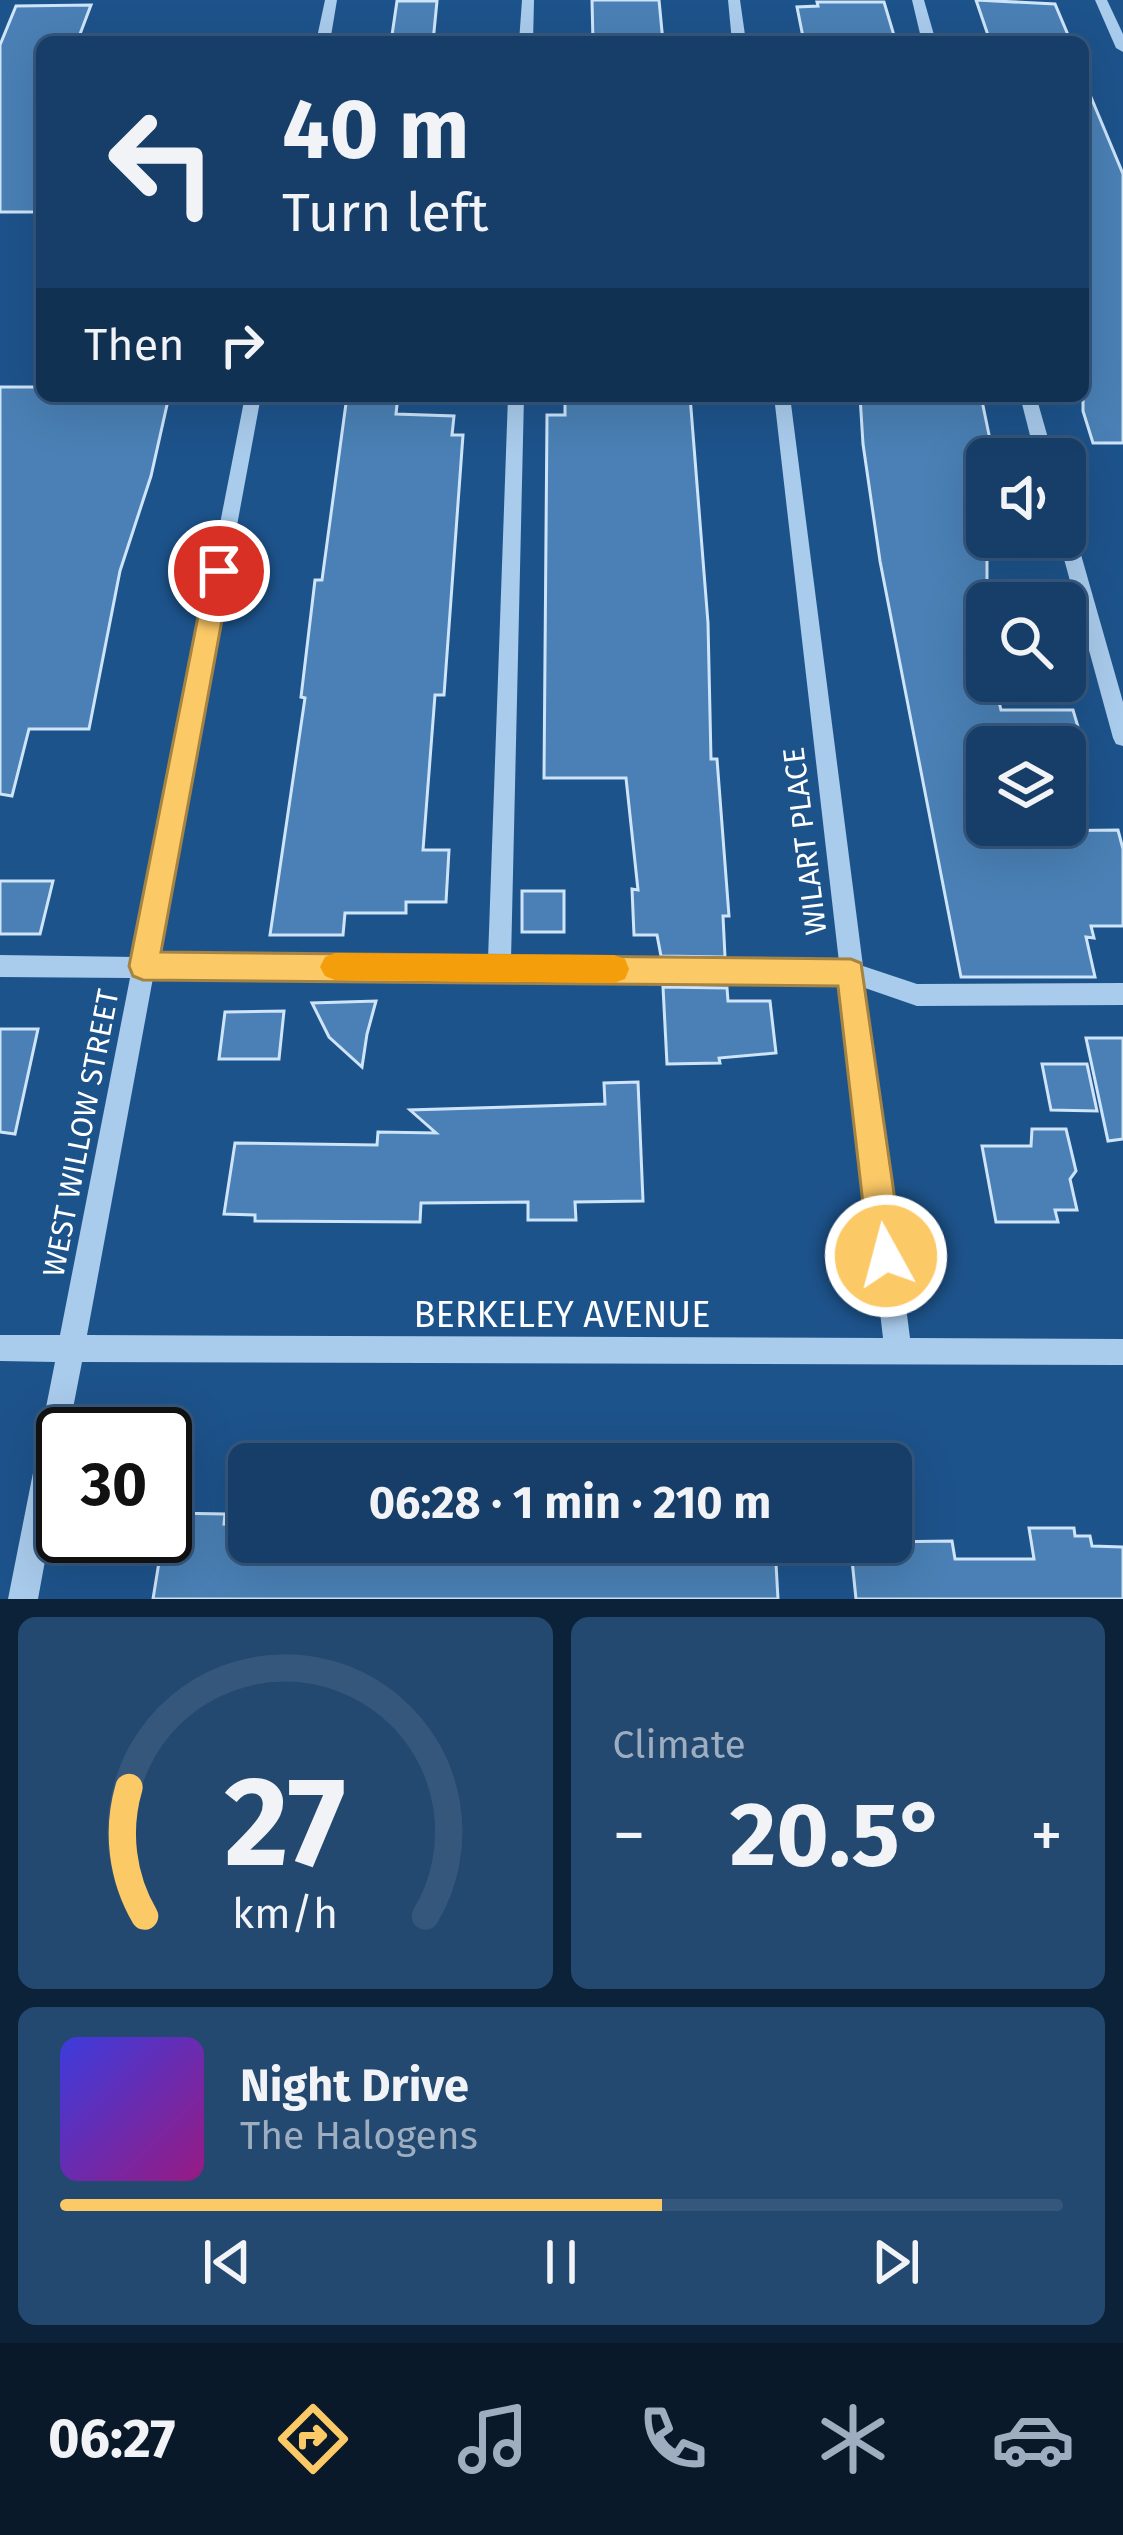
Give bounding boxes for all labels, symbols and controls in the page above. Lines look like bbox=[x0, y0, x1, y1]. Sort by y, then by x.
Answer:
text: 40 m bbox=[282, 79, 470, 180]
icon: left bbox=[84, 84, 240, 240]
text: Turn left bbox=[282, 181, 489, 245]
icon: right bbox=[209, 312, 275, 378]
text: Then bbox=[84, 318, 185, 372]
map controls bbox=[966, 438, 1086, 846]
button: sound bbox=[966, 438, 1086, 558]
pin bbox=[168, 520, 270, 622]
icon: arrive bbox=[186, 538, 252, 604]
button: search bbox=[966, 582, 1086, 702]
button: layers bbox=[966, 726, 1086, 846]
street label: WILART PLACE bbox=[776, 745, 834, 937]
street label: WEST WILLOW STREET bbox=[35, 986, 127, 1280]
position arrow bbox=[823, 1193, 949, 1319]
street label: BERKELEY AVENUE bbox=[414, 1293, 710, 1337]
speed limit sign: 30 bbox=[36, 1407, 192, 1563]
text: 06:28 · 1 min · 210 m bbox=[369, 1476, 771, 1530]
text: Climate bbox=[613, 1722, 746, 1768]
text: 27 bbox=[224, 1748, 346, 1898]
text: 20.5° bbox=[730, 1781, 946, 1889]
text: − bbox=[613, 1796, 646, 1875]
text: + bbox=[1030, 1796, 1063, 1875]
text: km/h bbox=[232, 1888, 338, 1939]
text: Night Drive bbox=[240, 2059, 469, 2113]
text: The Halogens bbox=[240, 2113, 478, 2159]
icon: previous bbox=[194, 2229, 260, 2295]
icon: pause bbox=[528, 2229, 594, 2295]
icon: next bbox=[863, 2229, 929, 2295]
icon: directions bbox=[271, 2397, 355, 2481]
icon: music bbox=[451, 2397, 535, 2481]
icon: phone bbox=[631, 2397, 715, 2481]
icon: climate bbox=[811, 2397, 895, 2481]
icon: car bbox=[991, 2397, 1075, 2481]
text: 06:27 bbox=[48, 2407, 176, 2471]

